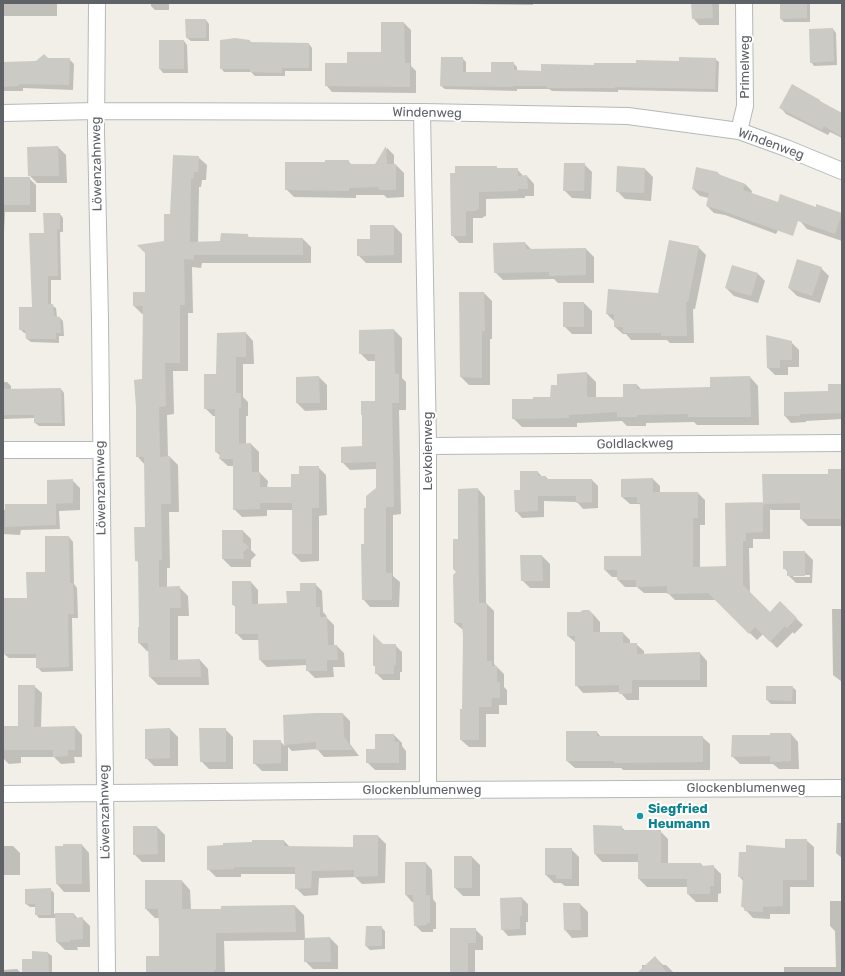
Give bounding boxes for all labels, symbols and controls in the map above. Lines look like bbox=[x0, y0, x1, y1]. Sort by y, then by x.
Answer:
street label: Primelweg bbox=[737, 35, 753, 99]
street label: Windenweg bbox=[392, 105, 462, 121]
street label: Löwenzahnweg bbox=[88, 117, 106, 211]
street label: Windenweg bbox=[736, 125, 806, 163]
street label: Levkoienweg bbox=[420, 412, 436, 490]
street label: Goldlackweg bbox=[597, 436, 673, 452]
street label: Löwenzahnweg bbox=[92, 441, 110, 535]
street label: Löwenzahnweg bbox=[96, 765, 114, 859]
street label: Glockenblumenweg bbox=[687, 780, 805, 796]
street label: Glockenblumenweg bbox=[363, 782, 481, 798]
place label: Siegfried Heumann bbox=[648, 801, 710, 832]
marker: Siegfried Heumann bbox=[635, 811, 645, 821]

